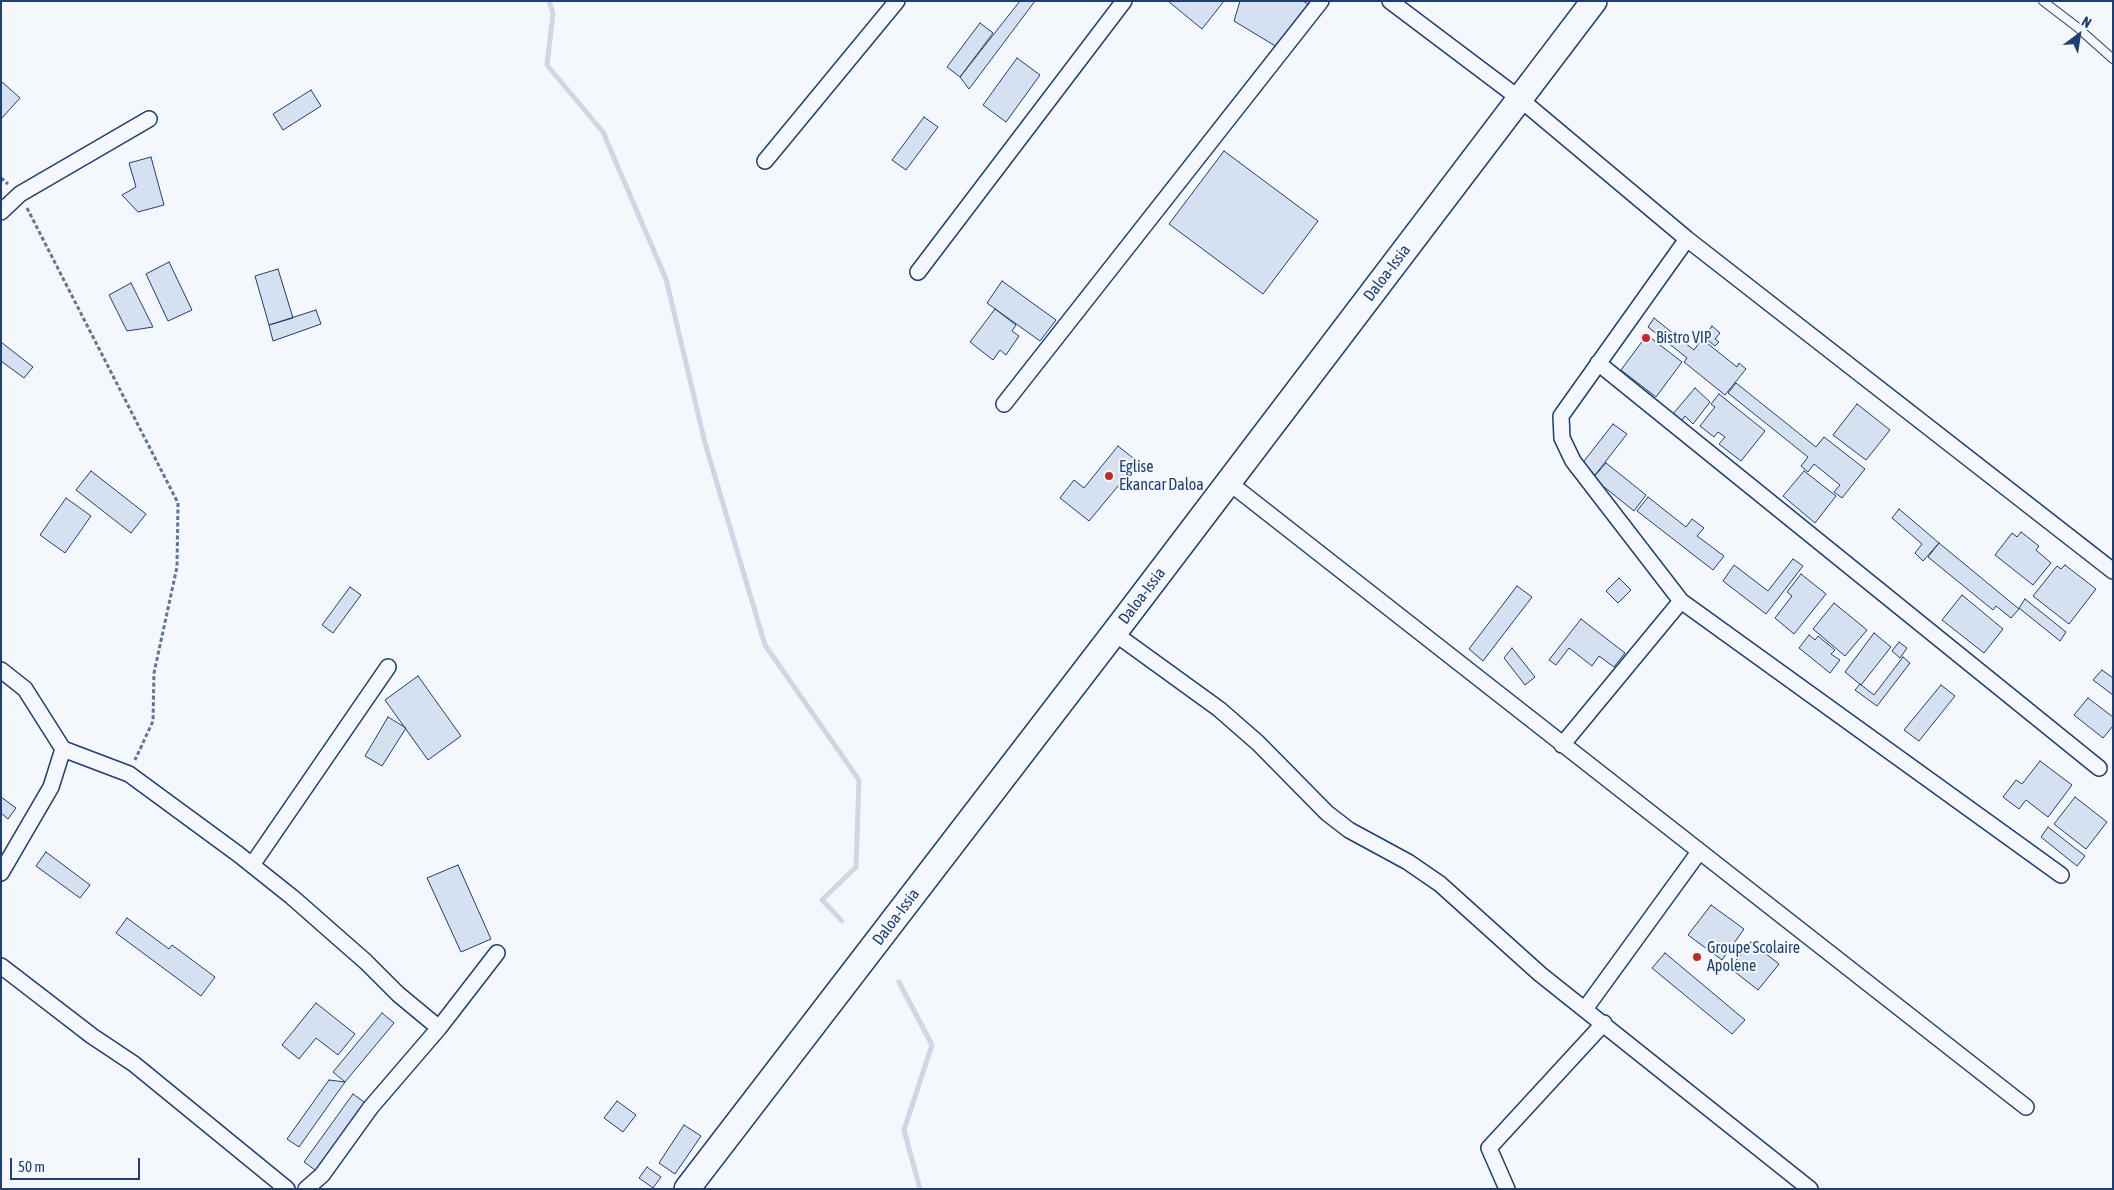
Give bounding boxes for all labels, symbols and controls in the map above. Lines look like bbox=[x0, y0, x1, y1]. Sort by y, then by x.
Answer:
north arrow bbox=[2054, 10, 2104, 60]
text: N bbox=[2079, 13, 2094, 31]
street label: Daloa-Issia bbox=[1359, 241, 1415, 305]
place label: Bistro VIP bbox=[1656, 328, 1712, 348]
marker: Bistro VIP bbox=[1640, 332, 1652, 344]
place label: Eglise Ekancar Daloa bbox=[1119, 457, 1204, 495]
marker: Eglise Ekancar Daloa bbox=[1103, 470, 1115, 482]
street label: Daloa-Issia bbox=[1114, 564, 1170, 628]
street label: Daloa-Issia bbox=[868, 885, 924, 949]
place label: Groupe Scolaire Apolene bbox=[1707, 938, 1800, 976]
marker: Groupe Scolaire Apolene bbox=[1691, 951, 1703, 963]
scale bar bbox=[12, 1148, 142, 1180]
text: 50 m bbox=[18, 1158, 45, 1175]

